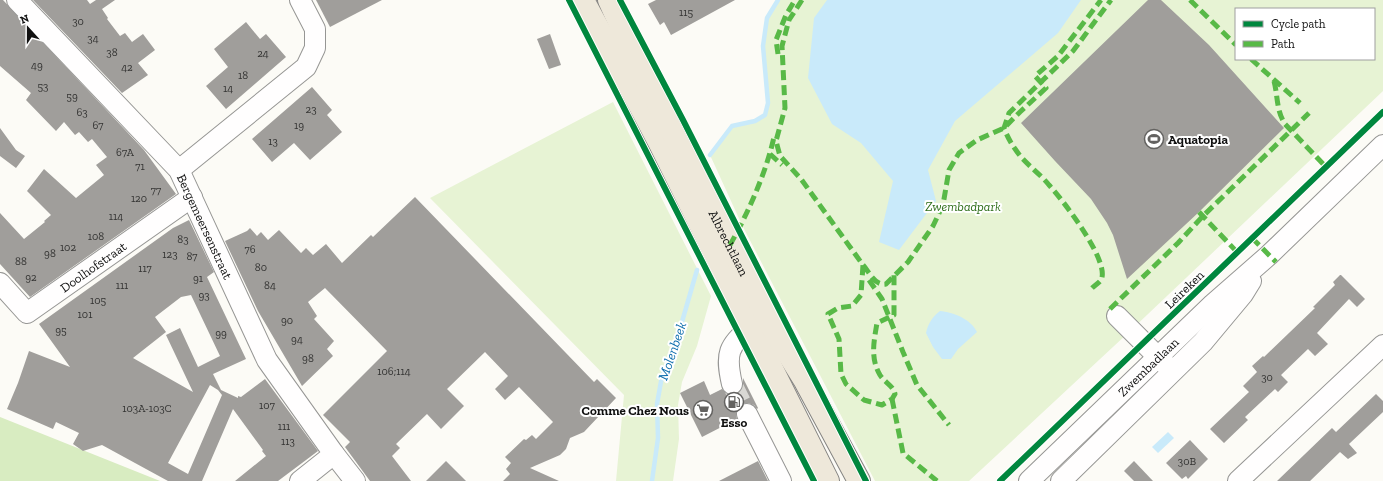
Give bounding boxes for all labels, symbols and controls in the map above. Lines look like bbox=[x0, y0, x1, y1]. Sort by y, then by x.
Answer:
house number: 115 bbox=[679, 6, 693, 19]
north arrow bbox=[8, 8, 48, 48]
legend bbox=[1235, 8, 1375, 60]
text: N bbox=[18, 11, 31, 27]
house number: 30 bbox=[72, 15, 84, 28]
text: Cycle path bbox=[1271, 17, 1326, 31]
house number: 34 bbox=[87, 32, 99, 45]
text: Path bbox=[1271, 37, 1295, 51]
house number: 38 bbox=[106, 46, 118, 59]
house number: 24 bbox=[257, 47, 269, 60]
house number: 49 bbox=[31, 59, 43, 72]
house number: 42 bbox=[121, 61, 133, 74]
house number: 18 bbox=[238, 69, 248, 82]
house number: 53 bbox=[37, 80, 49, 93]
house number: 14 bbox=[223, 82, 233, 95]
house number: 59 bbox=[66, 90, 78, 103]
house number: 23 bbox=[305, 103, 317, 116]
house number: 63 bbox=[76, 106, 88, 119]
house number: 67 bbox=[92, 119, 104, 132]
house number: 19 bbox=[294, 119, 304, 132]
sports icon: Aquatopia bbox=[1143, 128, 1165, 150]
place label: Aquatopia bbox=[1168, 132, 1228, 147]
house number: 13 bbox=[268, 135, 278, 148]
house number: 67A bbox=[116, 146, 135, 159]
house number: 71 bbox=[135, 160, 145, 173]
street label: Bergemeersenstraat bbox=[174, 172, 236, 282]
house number: 77 bbox=[151, 184, 161, 197]
house number: 120 bbox=[131, 192, 147, 205]
park label: Zwembadpark bbox=[925, 199, 1001, 214]
street label: Albrechtlaan bbox=[706, 208, 752, 279]
house number: 114 bbox=[109, 210, 123, 223]
house number: 108 bbox=[88, 230, 104, 243]
house number: 83 bbox=[177, 233, 189, 246]
street label: Doolhofstraat bbox=[57, 239, 129, 295]
house number: 102 bbox=[60, 241, 76, 254]
house number: 76 bbox=[244, 243, 256, 256]
house number: 98 bbox=[44, 247, 56, 260]
house number: 123 bbox=[162, 248, 178, 261]
house number: 87 bbox=[186, 250, 198, 263]
house number: 88 bbox=[15, 255, 27, 268]
house number: 80 bbox=[255, 261, 267, 274]
house number: 117 bbox=[138, 262, 152, 275]
street label: Leireken bbox=[1162, 267, 1207, 312]
house number: 92 bbox=[25, 271, 37, 284]
house number: 91 bbox=[193, 272, 204, 285]
house number: 111 bbox=[116, 279, 129, 292]
house number: 84 bbox=[264, 279, 276, 292]
house number: 93 bbox=[198, 289, 210, 302]
house number: 105 bbox=[90, 294, 106, 307]
house number: 101 bbox=[78, 308, 93, 321]
house number: 90 bbox=[281, 314, 293, 327]
water label: Molenbeek bbox=[655, 320, 690, 383]
house number: 95 bbox=[55, 324, 67, 337]
house number: 99 bbox=[215, 327, 227, 340]
house number: 94 bbox=[291, 333, 303, 346]
street label: Zwembadlaan bbox=[1115, 334, 1182, 399]
house number: 98 bbox=[302, 352, 314, 365]
house number: 106;114 bbox=[377, 365, 411, 378]
house number: 30 bbox=[1261, 371, 1273, 384]
fuel station icon: Esso bbox=[723, 391, 745, 413]
house number: 107 bbox=[259, 399, 275, 412]
supermarket icon: Comme Chez Nous bbox=[692, 399, 714, 421]
house number: 103A-103C bbox=[122, 402, 172, 415]
place label: Comme Chez Nous bbox=[582, 403, 689, 418]
place label: Esso bbox=[721, 415, 747, 430]
house number: 111 bbox=[278, 420, 291, 433]
house number: 113 bbox=[281, 435, 295, 448]
house number: 30B bbox=[1178, 455, 1197, 468]

